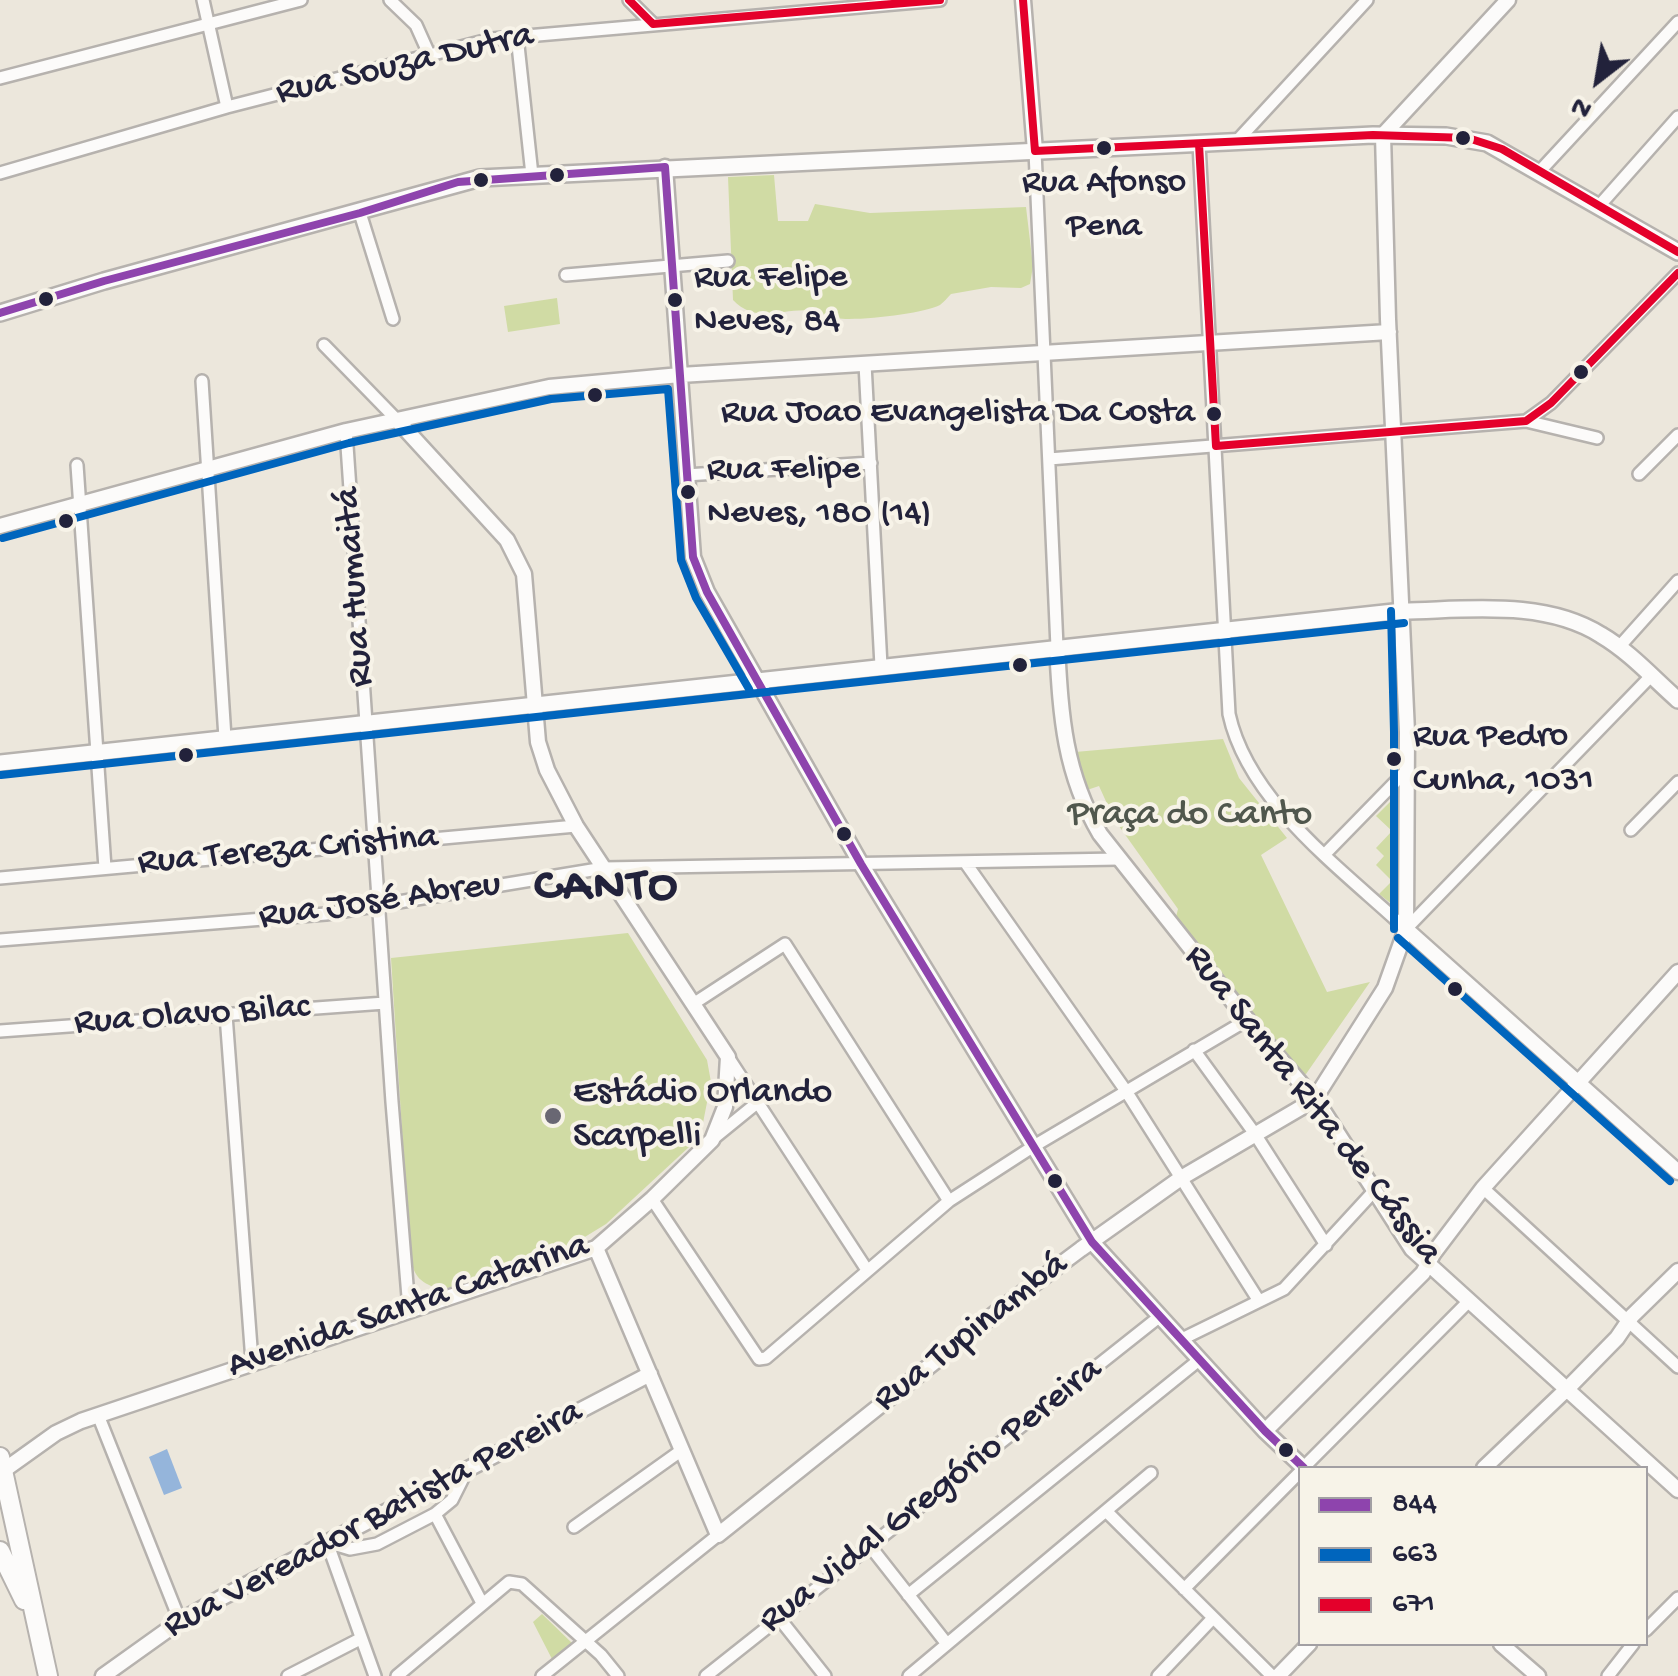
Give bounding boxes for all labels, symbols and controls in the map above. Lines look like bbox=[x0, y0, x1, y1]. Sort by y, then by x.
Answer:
street label: Rua Souza Dutra bbox=[272, 14, 538, 118]
north arrow bbox=[1548, 30, 1648, 130]
text: N bbox=[1566, 87, 1599, 125]
unlabelled marker bbox=[1453, 128, 1473, 148]
marker: Rua Afonso Pena bbox=[1094, 138, 1114, 158]
place label: Rua Afonso Pena bbox=[1022, 162, 1186, 247]
unlabelled marker bbox=[547, 165, 567, 185]
unlabelled marker bbox=[471, 170, 491, 190]
place label: Rua Felipe Neves, 84 bbox=[694, 257, 847, 342]
unlabelled marker bbox=[36, 289, 56, 309]
marker: Rua Felipe Neves, 84 bbox=[665, 290, 685, 310]
unlabelled marker bbox=[1571, 362, 1591, 382]
unlabelled marker bbox=[585, 385, 605, 405]
place label: Rua Joao Evangelista Da Costa bbox=[721, 392, 1195, 436]
marker: Rua Joao Evangelista Da Costa bbox=[1204, 404, 1224, 424]
place label: Rua Felipe Neves, 180 (14) bbox=[707, 449, 932, 534]
marker: Rua Felipe Neves, 180 (14) bbox=[678, 482, 698, 502]
street label: Rua Humaitá bbox=[327, 486, 387, 688]
unlabelled marker bbox=[56, 511, 76, 531]
unlabelled marker bbox=[1010, 655, 1030, 675]
place label: Rua Pedro Cunha, 1031 bbox=[1413, 716, 1594, 801]
unlabelled marker bbox=[176, 745, 196, 765]
marker: Rua Pedro Cunha, 1031 bbox=[1384, 749, 1404, 769]
park label: Praça do Canto bbox=[1068, 793, 1312, 839]
street label: Rua Tereza Cristina bbox=[136, 816, 440, 888]
unlabelled marker bbox=[834, 824, 854, 844]
district label: CANTO bbox=[534, 861, 680, 919]
street label: Rua José Abreu bbox=[256, 863, 504, 943]
street label: Rua Santa Rita de Cássia bbox=[1172, 937, 1450, 1275]
unlabelled marker bbox=[1445, 979, 1465, 999]
street label: Rua Olavo Bilac bbox=[73, 986, 311, 1048]
place label: Estádio Orlando Scarpelli bbox=[573, 1071, 832, 1160]
marker: Estádio Orlando Scarpelli bbox=[542, 1105, 564, 1127]
unlabelled marker bbox=[1045, 1171, 1065, 1191]
street label: Avenida Santa Catarina bbox=[222, 1225, 596, 1391]
street label: Rua Tupinambá bbox=[866, 1244, 1078, 1424]
street label: Rua Vidal Gregório Pereira bbox=[751, 1349, 1113, 1645]
street label: Rua Vereador Batista Pereira bbox=[157, 1391, 591, 1651]
unlabelled marker bbox=[1276, 1440, 1296, 1460]
legend bbox=[1298, 1466, 1648, 1646]
text: 844 bbox=[1392, 1488, 1437, 1523]
text: 663 bbox=[1392, 1538, 1438, 1573]
text: 671 bbox=[1392, 1588, 1435, 1623]

